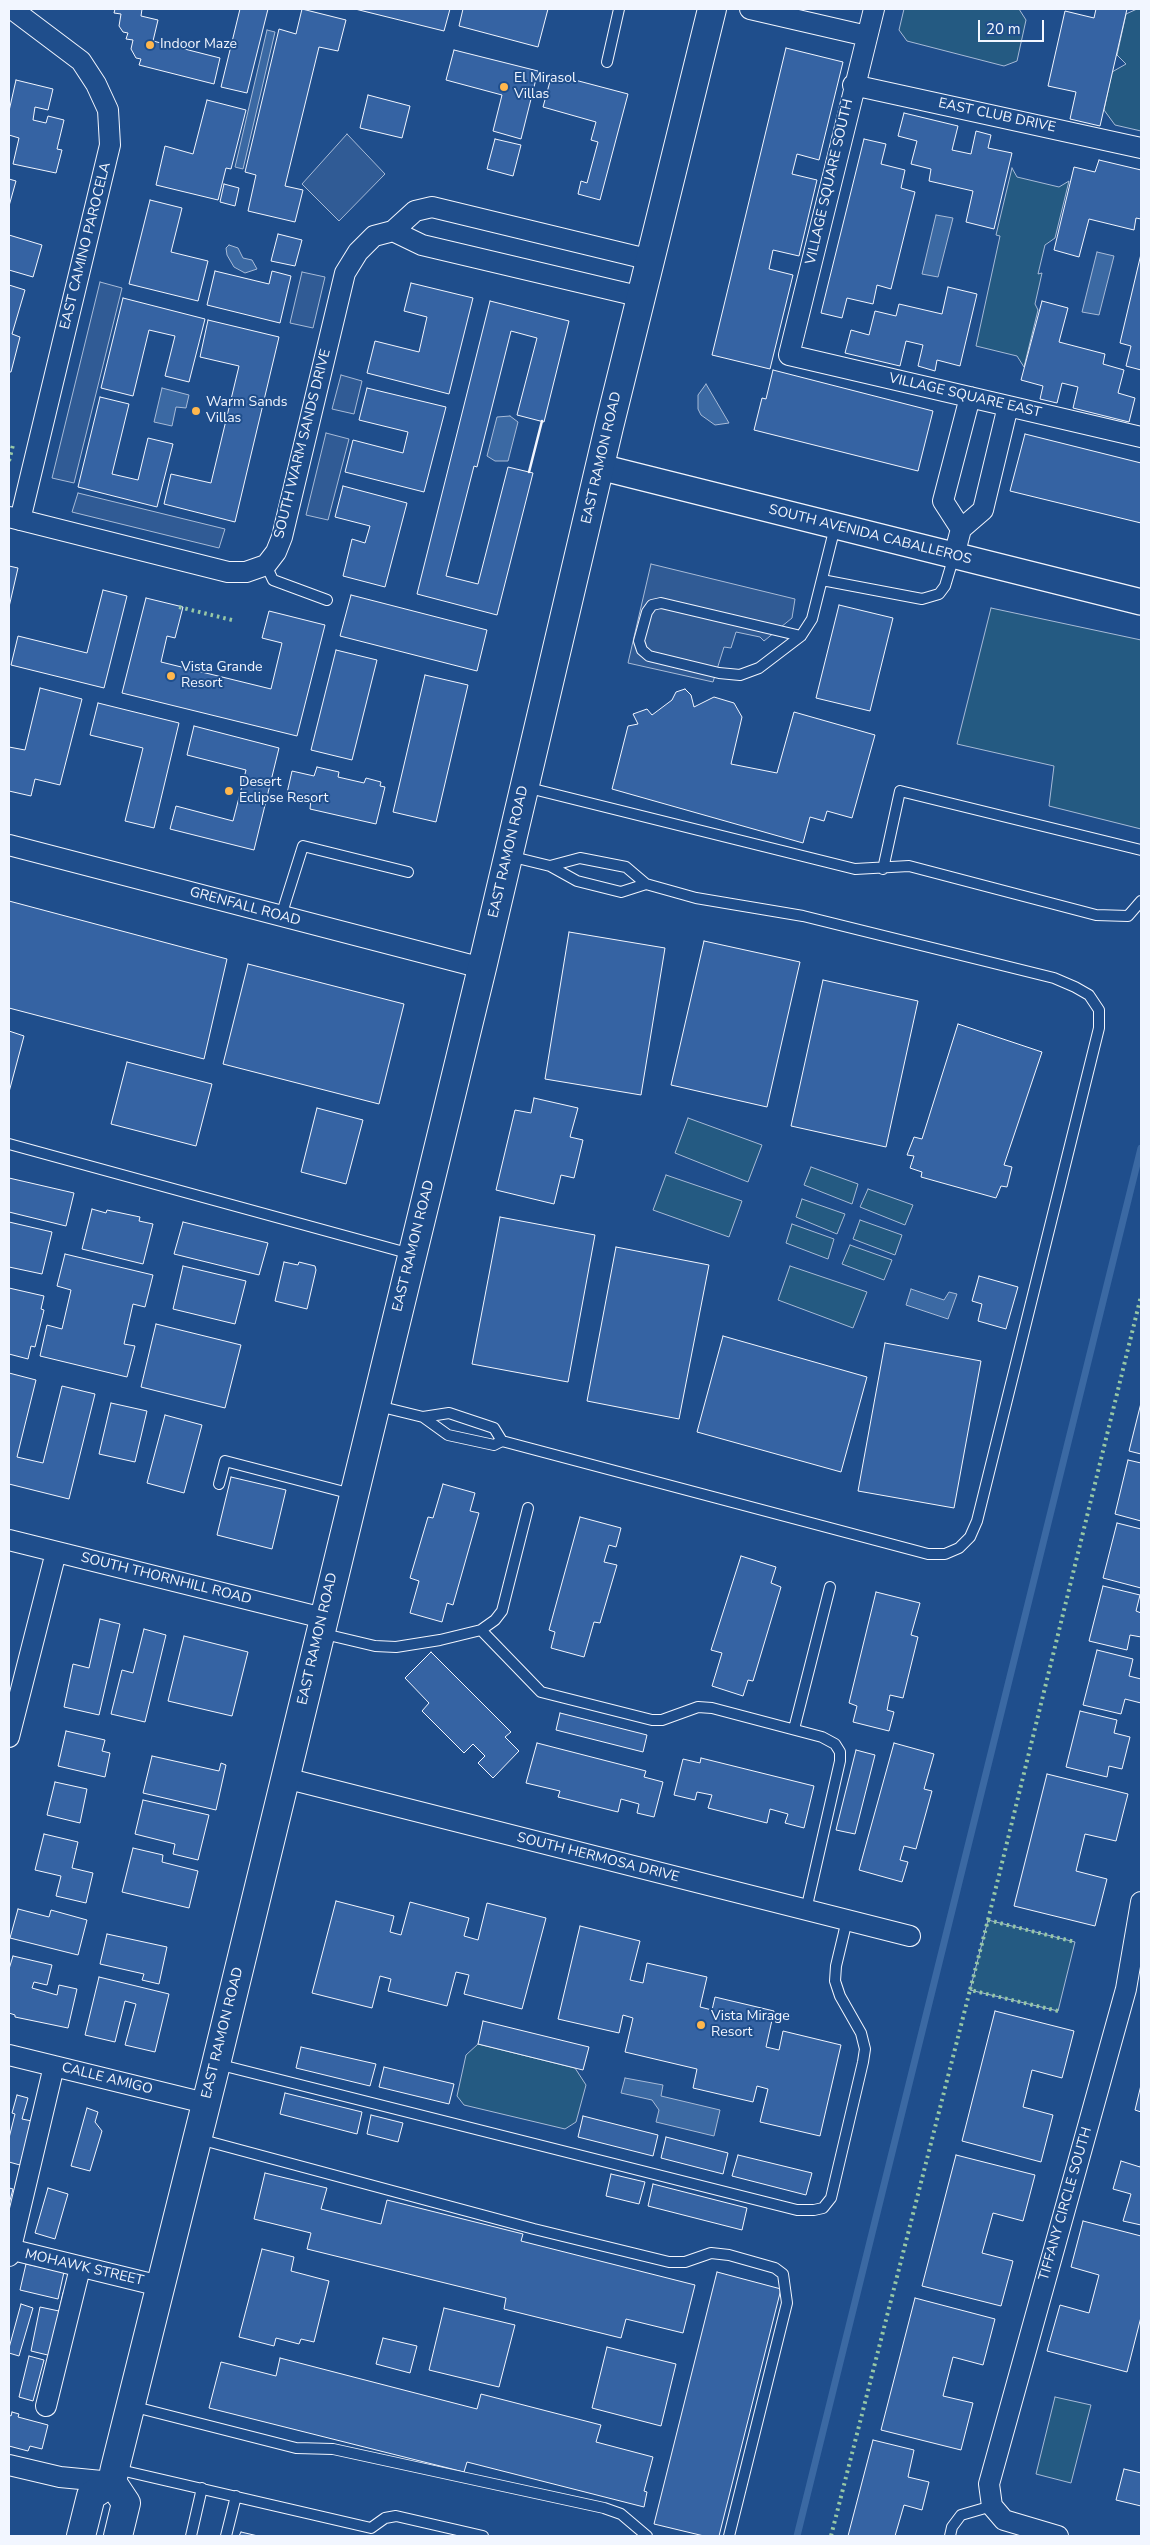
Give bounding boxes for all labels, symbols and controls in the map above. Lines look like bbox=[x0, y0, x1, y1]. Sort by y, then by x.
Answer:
scale bar bbox=[980, 10, 1046, 42]
text: 20 m bbox=[986, 19, 1021, 39]
place label: Indoor Maze bbox=[160, 37, 237, 53]
marker: Indoor Maze bbox=[144, 39, 156, 51]
place label: El Mirasol Villas bbox=[514, 71, 576, 104]
marker: El Mirasol Villas bbox=[498, 81, 510, 93]
street label: EAST CLUB DRIVE bbox=[937, 95, 1057, 137]
street label: VILLAGE SQUARE SOUTH bbox=[803, 98, 857, 266]
street label: EAST CAMINO PAROCELA bbox=[57, 161, 115, 331]
street label: SOUTH WARM SANDS DRIVE bbox=[271, 347, 335, 541]
street label: VILLAGE SQUARE EAST bbox=[887, 370, 1043, 422]
street label: EAST RAMON ROAD bbox=[579, 390, 625, 526]
place label: Warm Sands Villas bbox=[206, 395, 288, 428]
marker: Warm Sands Villas bbox=[190, 405, 202, 417]
street label: SOUTH AVENIDA CABALLEROS bbox=[767, 502, 973, 568]
place label: Vista Grande Resort bbox=[181, 660, 263, 692]
marker: Vista Grande Resort bbox=[165, 670, 177, 682]
place label: Desert Eclipse Resort bbox=[239, 775, 328, 808]
street label: EAST RAMON ROAD bbox=[486, 784, 532, 920]
marker: Desert Eclipse Resort bbox=[223, 785, 235, 797]
street label: GRENFALL ROAD bbox=[188, 884, 302, 930]
street label: EAST RAMON ROAD bbox=[390, 1178, 438, 1314]
street label: SOUTH THORNHILL ROAD bbox=[79, 1550, 253, 1608]
street label: EAST RAMON ROAD bbox=[295, 1571, 341, 1707]
street label: SOUTH HERMOSA DRIVE bbox=[515, 1830, 681, 1886]
street label: EAST RAMON ROAD bbox=[199, 1965, 247, 2101]
place label: Vista Mirage Resort bbox=[711, 2009, 790, 2041]
marker: Vista Mirage Resort bbox=[695, 2019, 707, 2031]
street label: CALLE AMIGO bbox=[60, 2060, 154, 2098]
street label: TIFFANY CIRCLE SOUTH bbox=[1036, 2125, 1096, 2283]
street label: MOHAWK STREET bbox=[23, 2246, 145, 2290]

